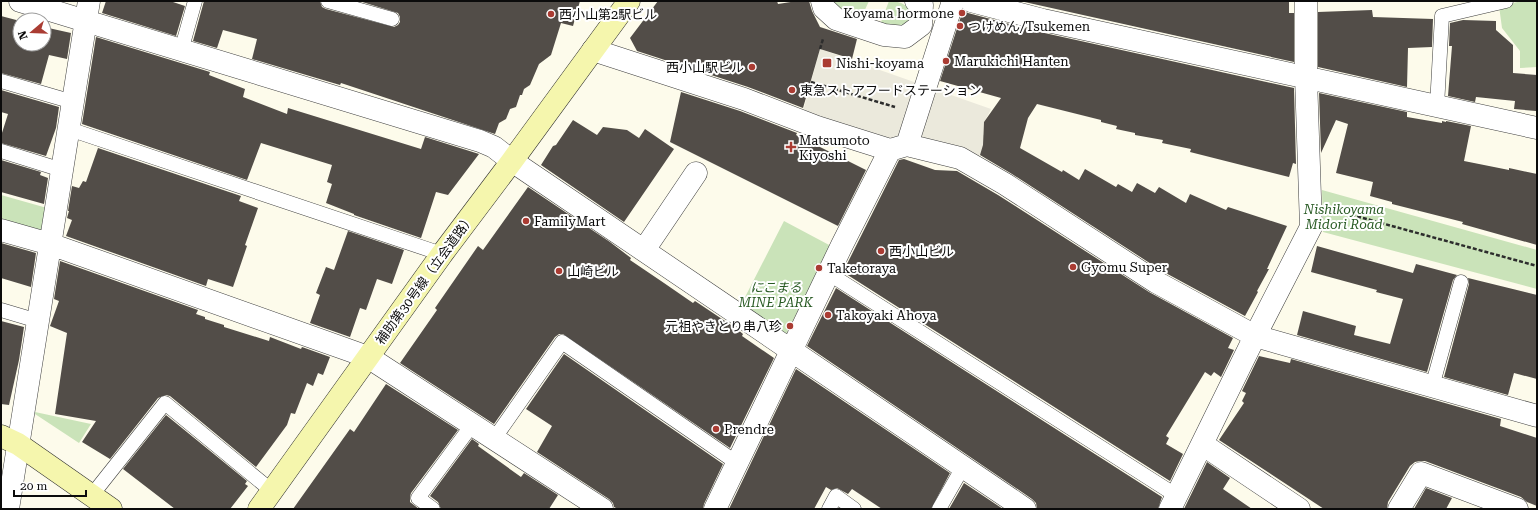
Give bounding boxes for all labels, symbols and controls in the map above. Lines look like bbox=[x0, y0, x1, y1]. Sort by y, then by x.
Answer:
place label: Koyama hormone bbox=[843, 6, 954, 21]
place label: 西小山第2駅ビル bbox=[559, 7, 657, 22]
marker: Koyama hormone bbox=[957, 8, 967, 18]
marker: 西小山第2駅ビル bbox=[546, 9, 556, 19]
north arrow bbox=[12, 12, 52, 52]
place label: つけめん/Tsukemen bbox=[968, 19, 1091, 34]
marker: つけめん/Tsukemen bbox=[955, 21, 965, 31]
text: N bbox=[15, 28, 31, 41]
place label: Marukichi Hanten bbox=[954, 54, 1069, 69]
place label: Nishi-koyama bbox=[836, 56, 924, 71]
marker: Marukichi Hanten bbox=[941, 56, 951, 66]
marker: Nishi-koyama bbox=[821, 57, 833, 69]
place label: 西小山駅ビル bbox=[666, 60, 744, 75]
marker: 西小山駅ビル bbox=[747, 62, 757, 72]
place label: 東急ストアフードステーション bbox=[800, 83, 982, 98]
marker: 東急ストアフードステーション bbox=[787, 85, 797, 95]
place label: Matsumoto Kiyoshi bbox=[799, 133, 870, 163]
marker: Matsumoto Kiyoshi bbox=[786, 142, 796, 152]
park label: Nishikoyama Midori Road bbox=[1303, 202, 1384, 232]
street label: 補助第30号線（立会道路） bbox=[373, 211, 477, 347]
place label: FamilyMart bbox=[534, 214, 606, 229]
marker: FamilyMart bbox=[521, 216, 531, 226]
place label: 西小山ビル bbox=[889, 244, 954, 259]
marker: 西小山ビル bbox=[876, 246, 886, 256]
place label: Gyomu Super bbox=[1081, 260, 1168, 275]
place label: Taketoraya bbox=[827, 261, 896, 276]
marker: Gyomu Super bbox=[1068, 262, 1078, 272]
marker: Taketoraya bbox=[814, 263, 824, 273]
place label: 山崎ビル bbox=[567, 264, 619, 279]
marker: 山崎ビル bbox=[554, 266, 564, 276]
park label: にこまる MINE PARK bbox=[738, 280, 814, 310]
place label: Takoyaki Ahoya bbox=[836, 308, 937, 323]
marker: Takoyaki Ahoya bbox=[823, 310, 833, 320]
place label: 元祖やきとり串八珍 bbox=[665, 319, 782, 334]
marker: 元祖やきとり串八珍 bbox=[785, 321, 795, 331]
place label: Prendre bbox=[724, 422, 774, 437]
marker: Prendre bbox=[711, 424, 721, 434]
scale bar bbox=[14, 472, 86, 498]
text: 20 m bbox=[20, 479, 47, 493]

